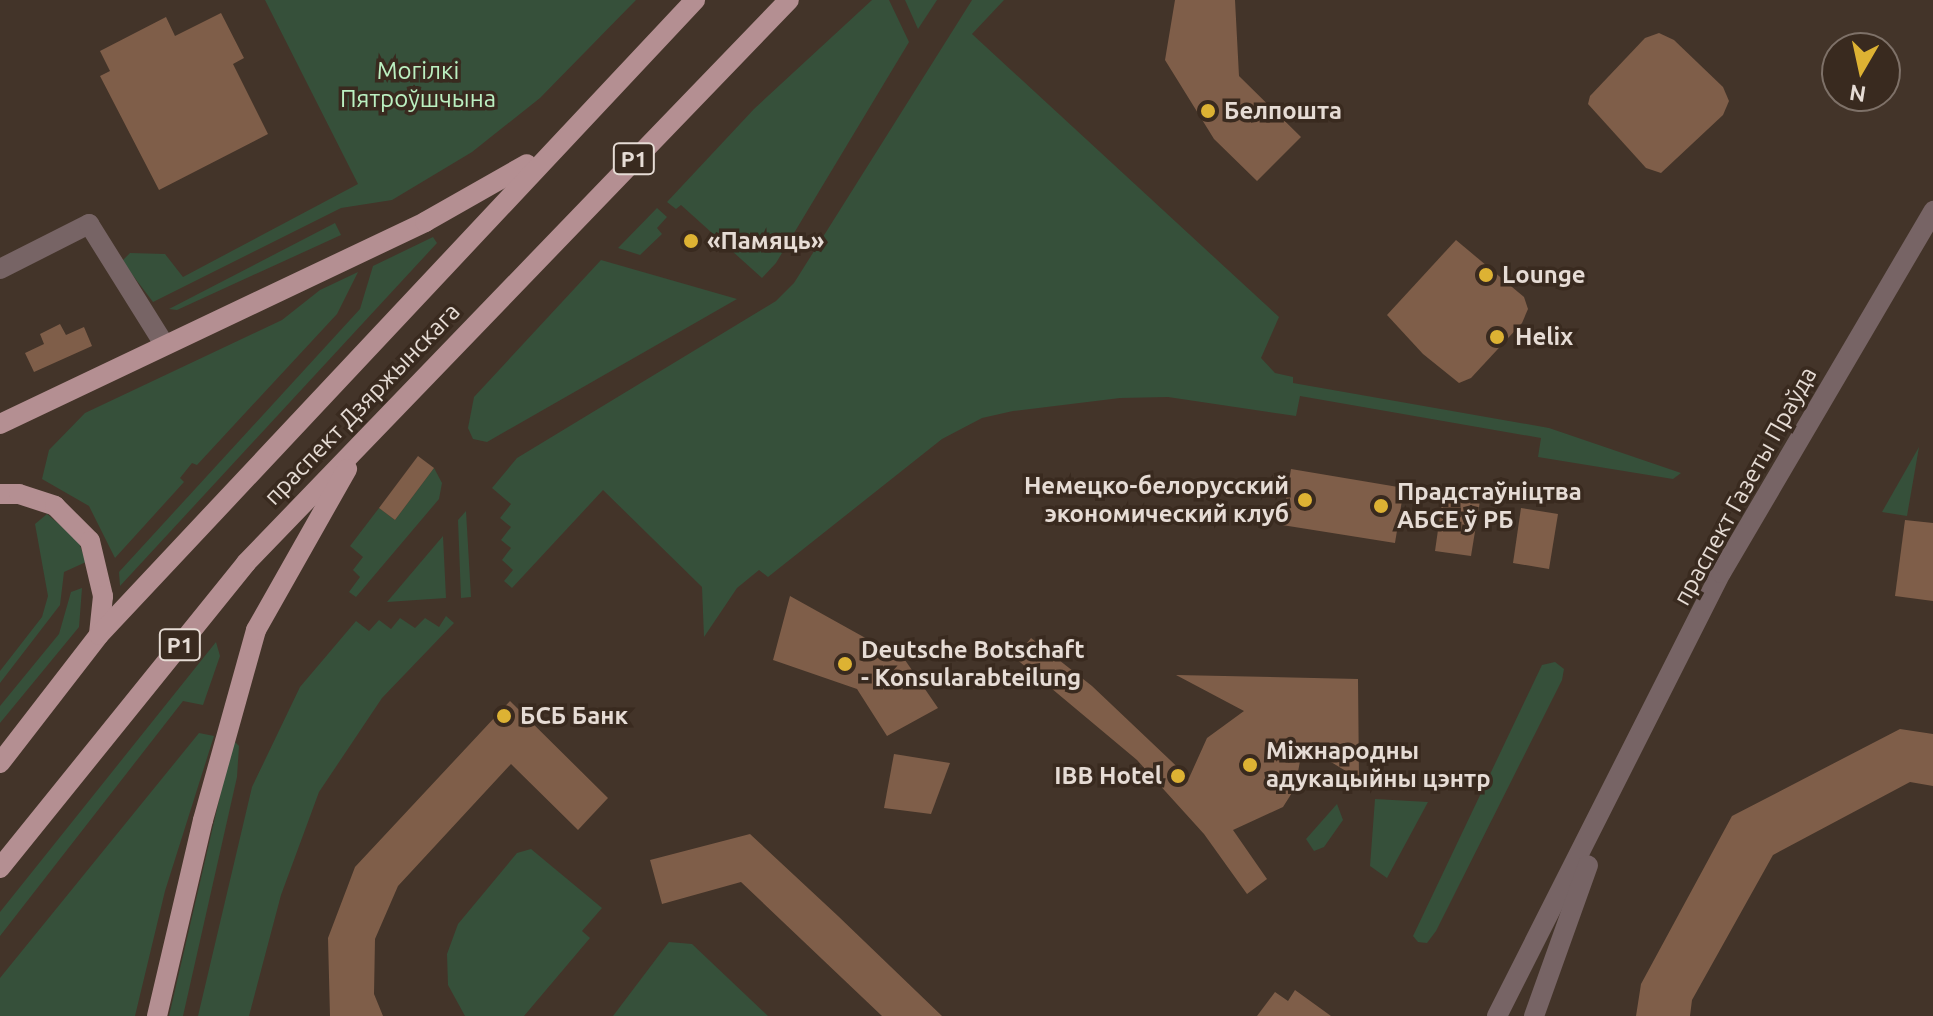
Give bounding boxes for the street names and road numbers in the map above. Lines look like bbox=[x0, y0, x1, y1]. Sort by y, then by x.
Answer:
road number: Р1 bbox=[612, 141, 656, 177]
street label: праспект Дзяржынскага bbox=[258, 297, 466, 511]
street label: праспект Газеты Праўда bbox=[1667, 362, 1823, 610]
road number: Р1 bbox=[158, 627, 202, 663]

